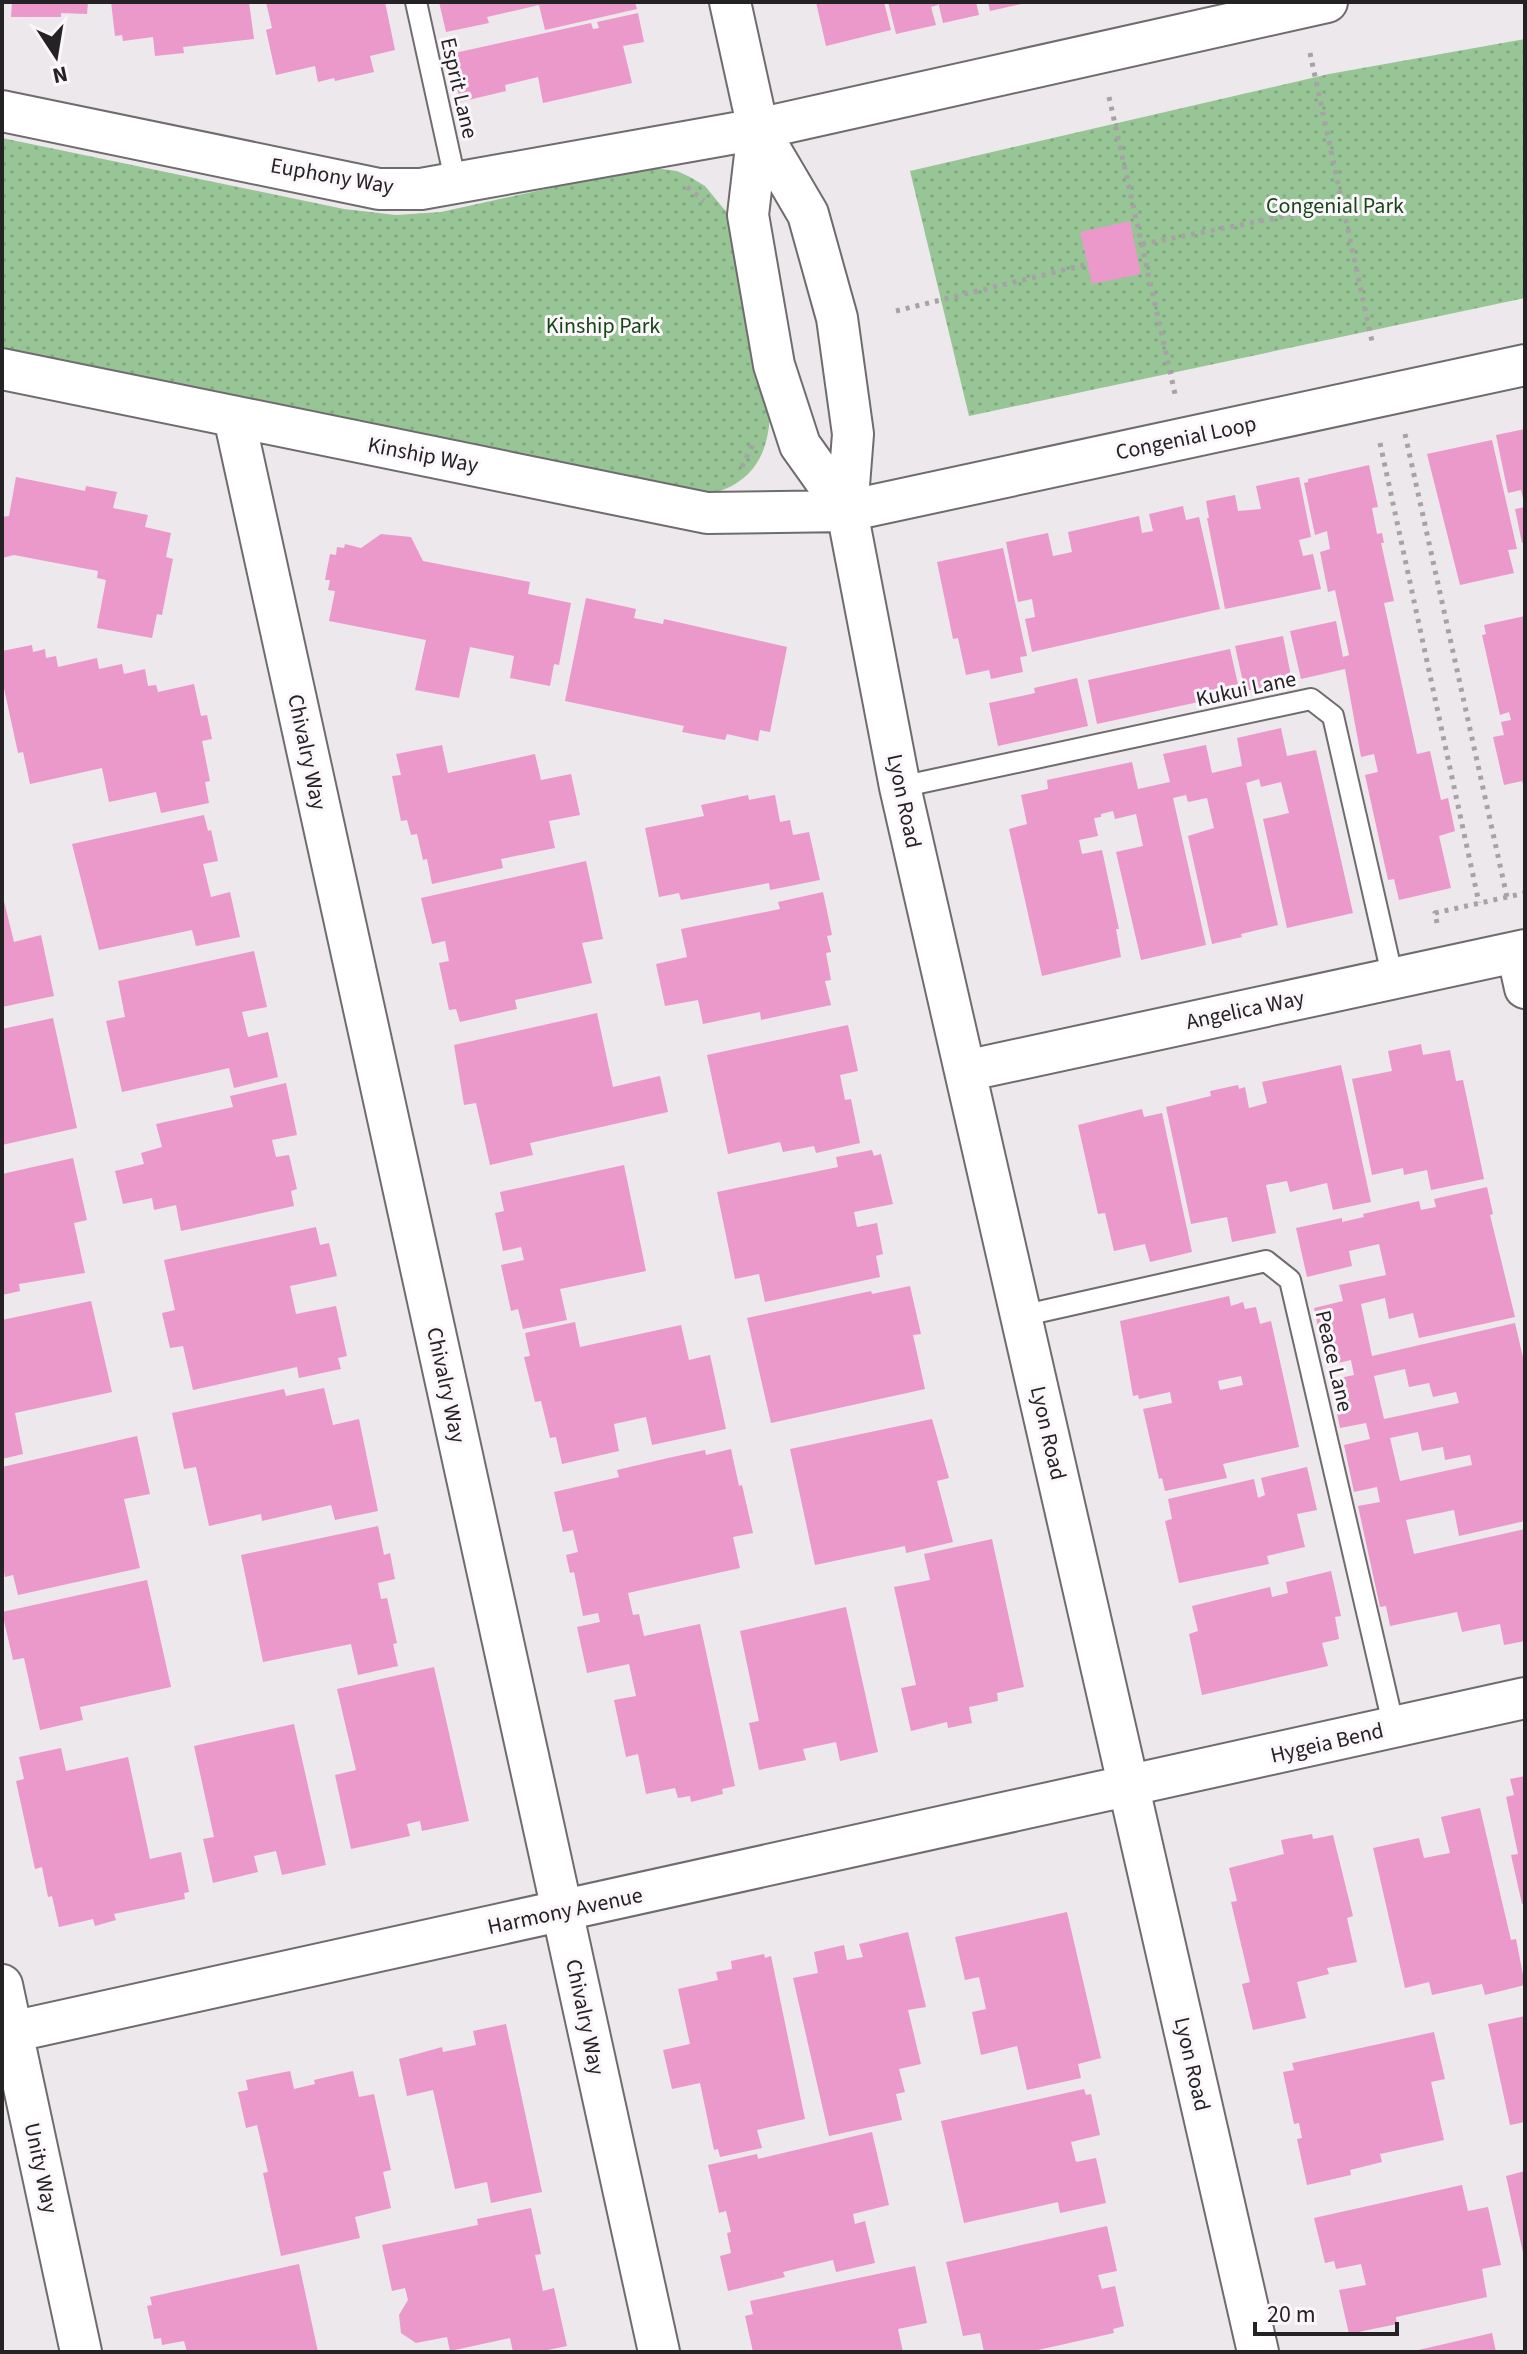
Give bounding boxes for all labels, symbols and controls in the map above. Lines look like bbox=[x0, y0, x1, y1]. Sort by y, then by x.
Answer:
north arrow bbox=[16, 16, 96, 96]
street label: Esprit Lane bbox=[432, 34, 486, 142]
text: N bbox=[49, 57, 70, 92]
street label: Euphony Way bbox=[268, 149, 397, 203]
park label: Congenial Park bbox=[1266, 190, 1404, 222]
park label: Kinship Park bbox=[546, 310, 660, 342]
street label: Congenial Loop bbox=[1113, 407, 1259, 469]
street label: Kinship Way bbox=[365, 429, 482, 482]
street label: Kukui Lane bbox=[1193, 663, 1299, 715]
street label: Chivalry Way bbox=[279, 691, 335, 814]
street label: Lyon Road bbox=[878, 751, 930, 851]
street label: Angelica Way bbox=[1183, 982, 1308, 1038]
street label: Peace Lane bbox=[1307, 1307, 1361, 1415]
street label: Chivalry Way bbox=[418, 1324, 474, 1447]
street label: Lyon Road bbox=[1022, 1383, 1074, 1483]
street label: Hygeia Bend bbox=[1267, 1714, 1387, 1772]
street label: Harmony Avenue bbox=[485, 1879, 646, 1943]
street label: Chivalry Way bbox=[557, 1956, 613, 2079]
street label: Lyon Road bbox=[1166, 2014, 1218, 2114]
street label: Unity Way bbox=[16, 2120, 66, 2217]
scale bar bbox=[1255, 2286, 1397, 2336]
text: 20 m bbox=[1267, 2297, 1316, 2332]

